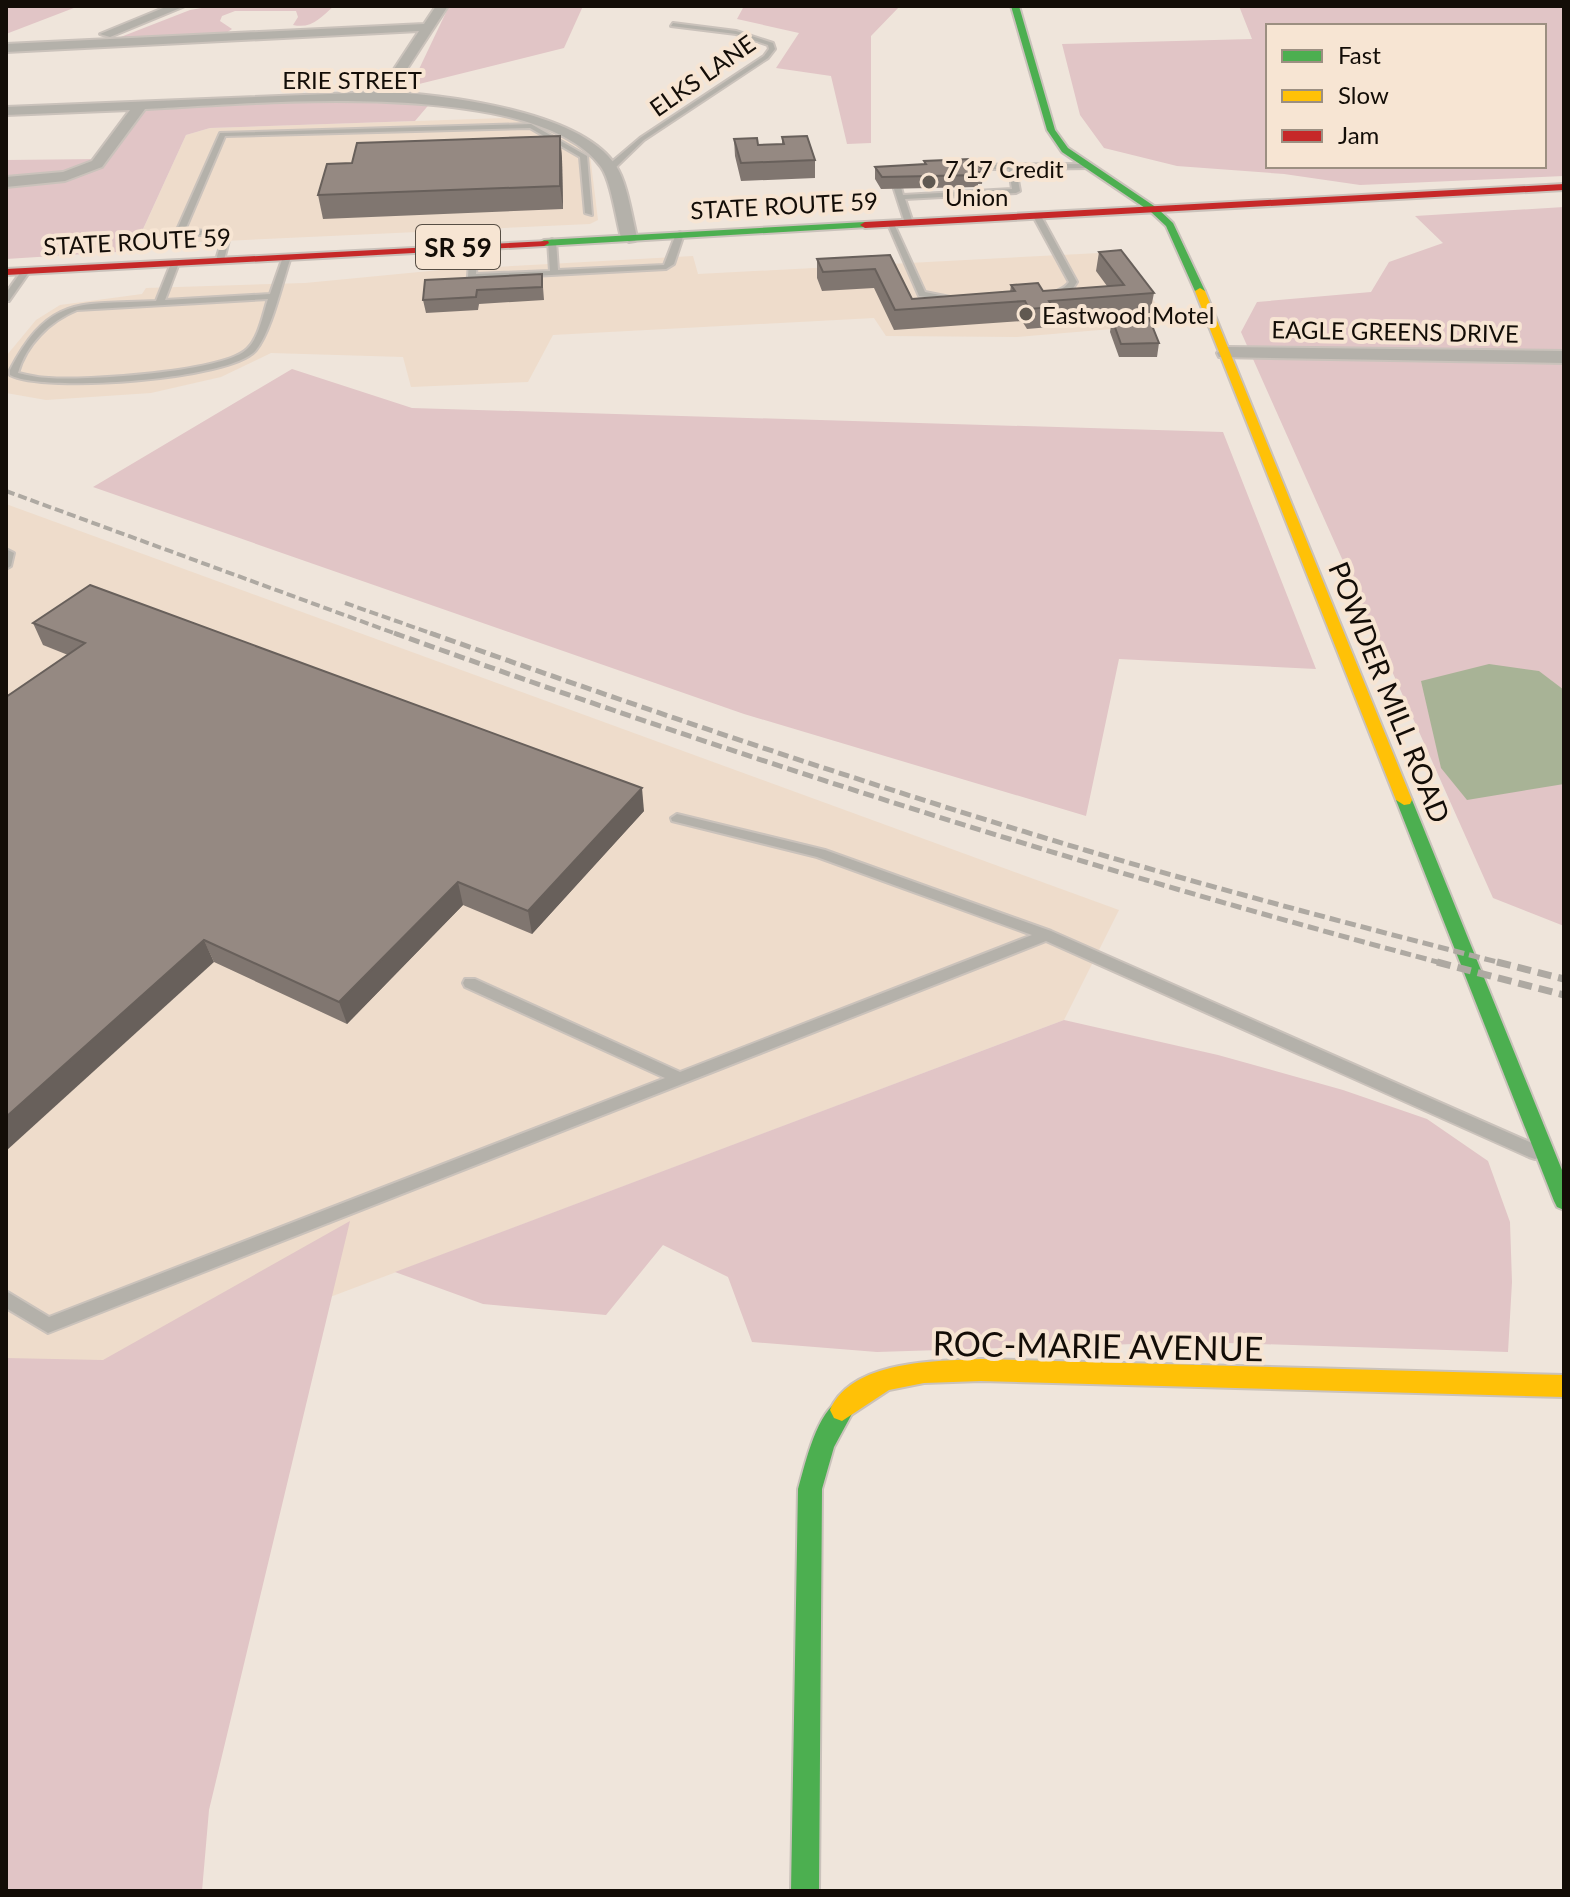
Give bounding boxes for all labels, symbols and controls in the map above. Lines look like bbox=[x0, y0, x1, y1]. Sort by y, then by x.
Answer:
legend bbox=[1266, 24, 1546, 168]
street label: ELKS LANE bbox=[644, 28, 760, 122]
text: Fast bbox=[1338, 40, 1381, 69]
street label: ERIE STREET bbox=[282, 65, 422, 94]
text: Slow bbox=[1338, 80, 1389, 109]
text: Jam bbox=[1338, 120, 1379, 149]
place label: 7 17 Credit Union bbox=[945, 154, 1064, 211]
marker: 7 17 Credit Union bbox=[920, 173, 938, 191]
street label: STATE ROUTE 59 bbox=[689, 186, 879, 224]
street label: STATE ROUTE 59 bbox=[42, 222, 232, 260]
road number: SR 59 bbox=[416, 225, 500, 269]
place label: Eastwood Motel bbox=[1042, 300, 1214, 329]
marker: Eastwood Motel bbox=[1017, 305, 1035, 323]
street label: EAGLE GREENS DRIVE bbox=[1271, 314, 1519, 348]
street label: POWDER MILL ROAD bbox=[1322, 557, 1458, 827]
street label: ROC-MARIE AVENUE bbox=[932, 1322, 1264, 1368]

